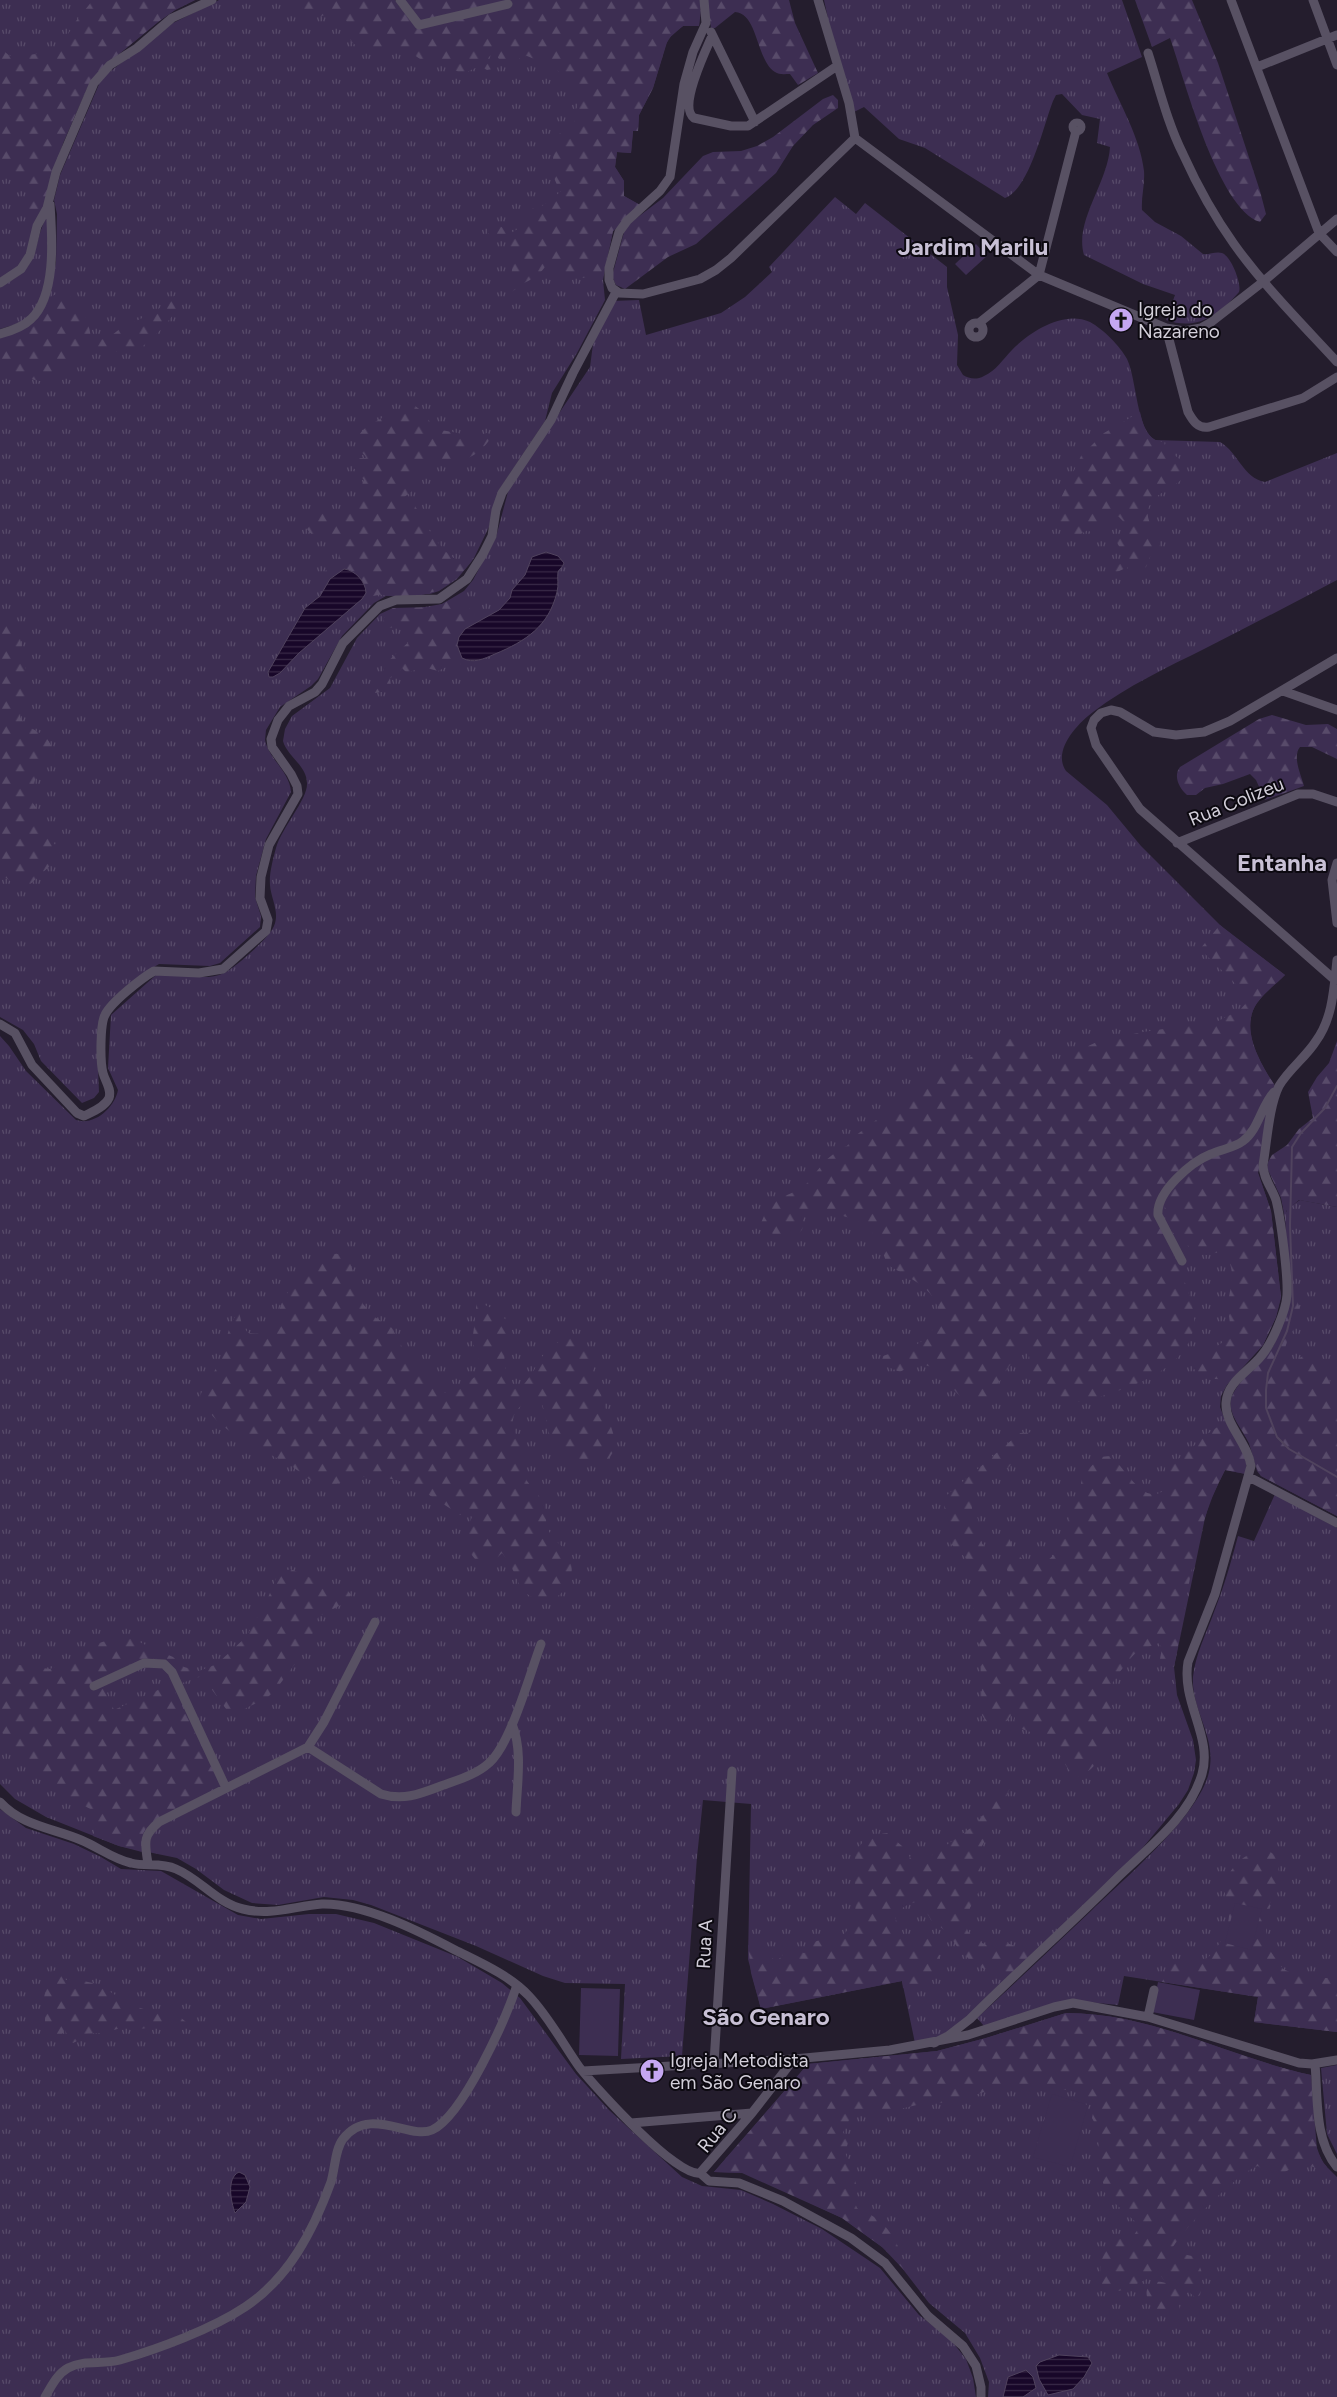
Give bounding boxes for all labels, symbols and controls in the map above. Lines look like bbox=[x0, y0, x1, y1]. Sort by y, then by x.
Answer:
district label: Jardim Marilu bbox=[898, 232, 1048, 261]
place label: Igreja do Nazareno bbox=[1138, 298, 1220, 343]
church icon: Igreja do Nazareno bbox=[1108, 307, 1134, 333]
street label: Rua Colizeu bbox=[1185, 772, 1287, 831]
district label: Entanha bbox=[1237, 848, 1327, 877]
street label: Rua A bbox=[692, 1918, 717, 1969]
district label: São Genaro bbox=[702, 2002, 830, 2031]
place label: Igreja Metodista em São Genaro bbox=[670, 2049, 808, 2094]
church icon: Igreja Metodista em São Genaro bbox=[639, 2058, 665, 2084]
street label: Rua C bbox=[693, 2103, 742, 2157]

